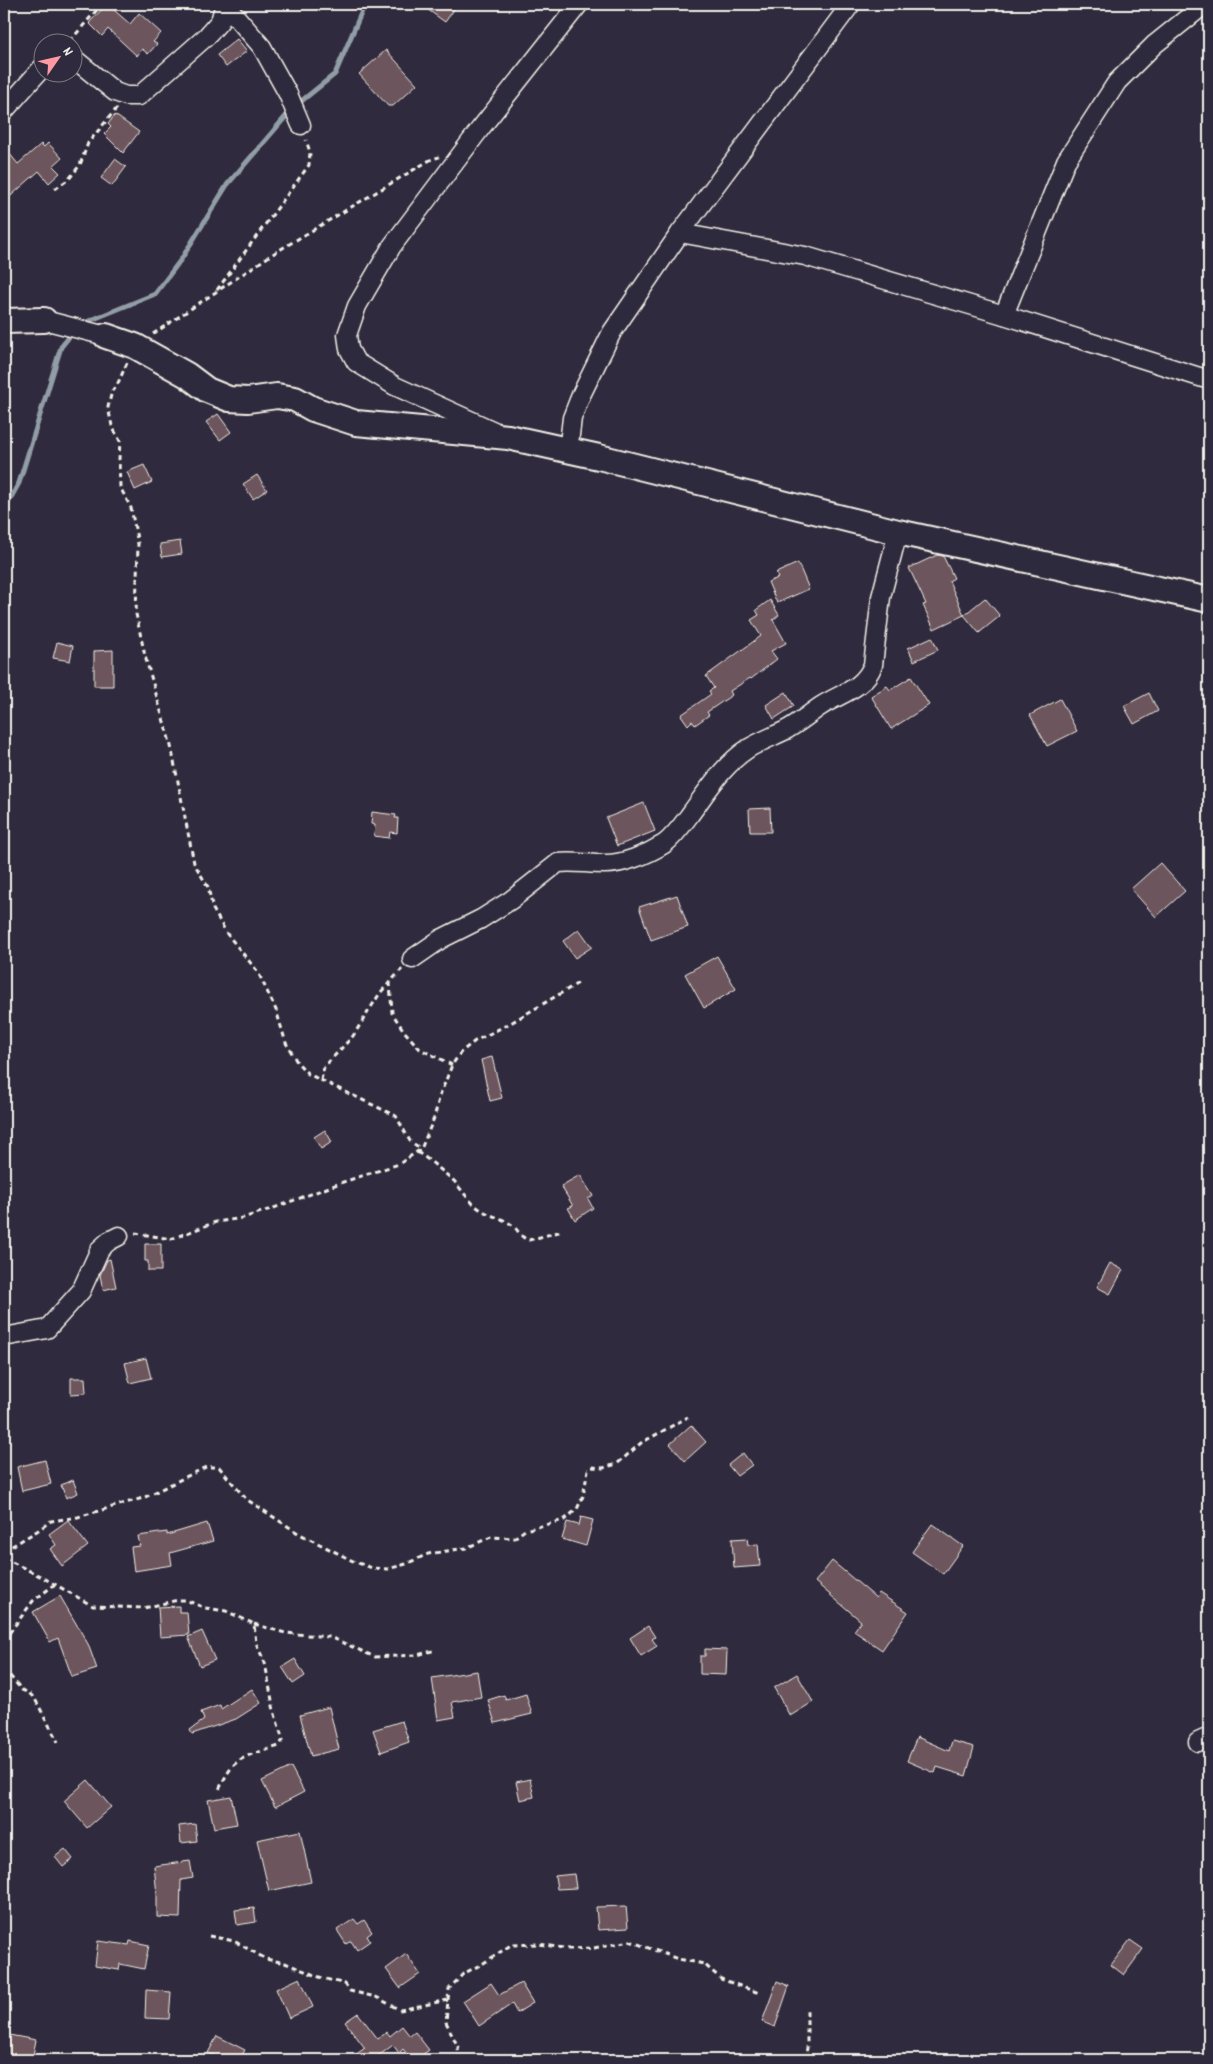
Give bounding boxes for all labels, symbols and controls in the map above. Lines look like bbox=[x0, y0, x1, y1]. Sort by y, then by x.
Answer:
north arrow bbox=[32, 32, 82, 82]
text: N bbox=[57, 43, 77, 60]

